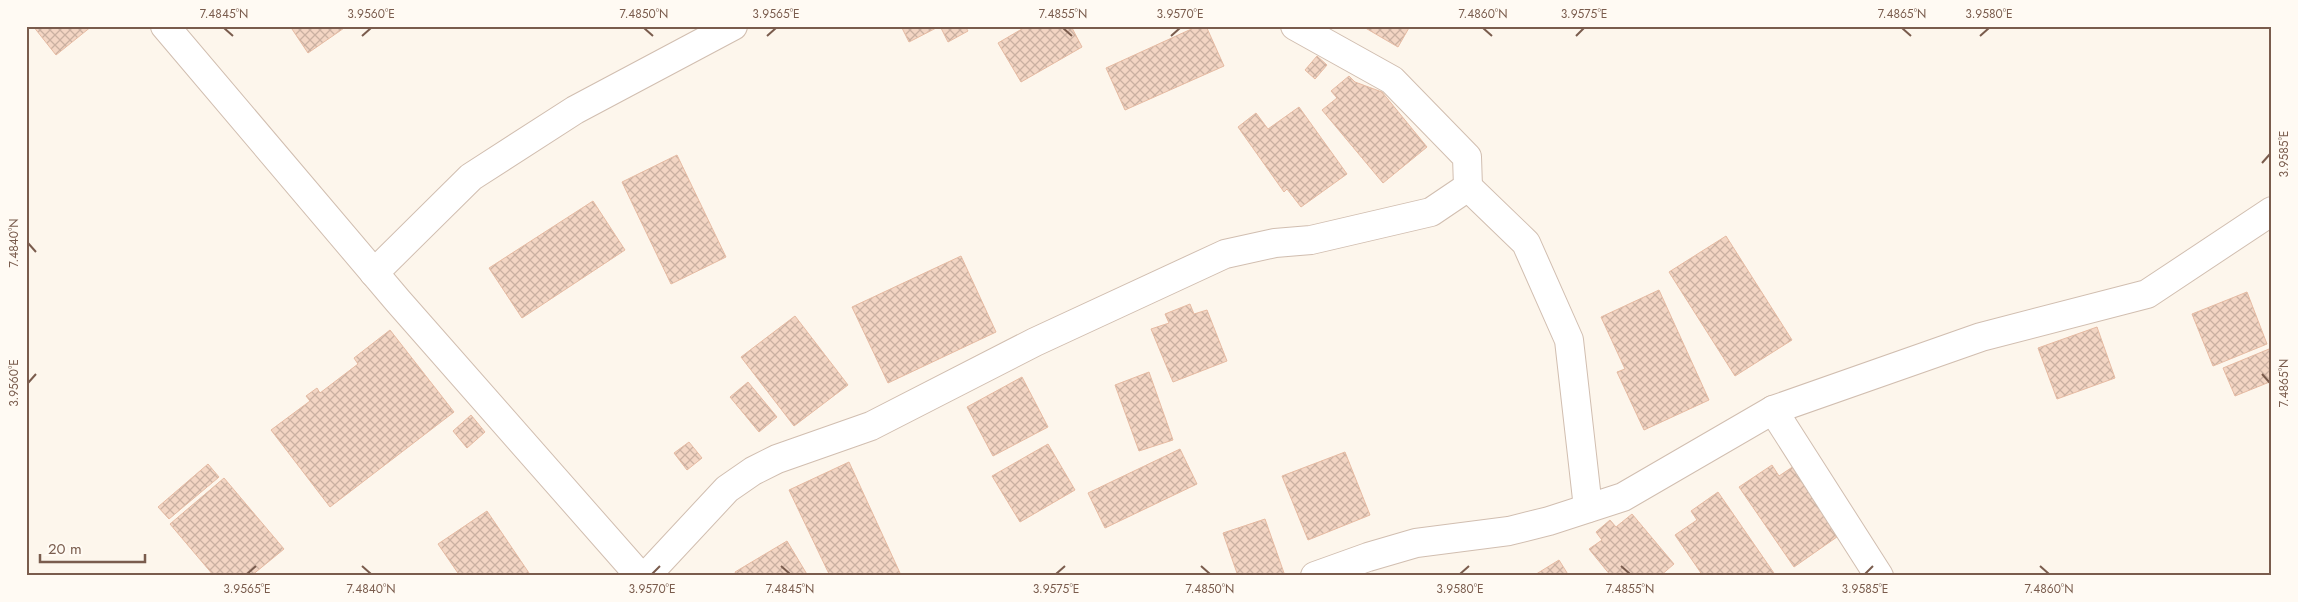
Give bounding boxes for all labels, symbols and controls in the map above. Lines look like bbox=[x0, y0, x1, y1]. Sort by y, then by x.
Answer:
text: 7.4845°N bbox=[200, 5, 248, 23]
text: 3.9560°E bbox=[347, 5, 395, 23]
text: 7.4850°N bbox=[620, 5, 668, 23]
text: 3.9565°E bbox=[752, 5, 800, 23]
text: 7.4855°N bbox=[1039, 5, 1087, 23]
text: 3.9570°E bbox=[1156, 5, 1204, 23]
text: 7.4860°N bbox=[1459, 5, 1508, 23]
text: 3.9575°E bbox=[1561, 5, 1607, 23]
text: 7.4865°N bbox=[1878, 5, 1926, 23]
text: 3.9580°E bbox=[1965, 5, 2013, 23]
text: 3.9585°E bbox=[2275, 131, 2293, 177]
text: 7.4840°N bbox=[5, 218, 23, 268]
text: 3.9560°E bbox=[5, 359, 23, 407]
text: 7.4865°N bbox=[2275, 359, 2293, 407]
scale bar bbox=[40, 532, 145, 564]
text: 20 m bbox=[48, 538, 82, 560]
text: 3.9565°E bbox=[223, 580, 271, 598]
text: 7.4840°N bbox=[346, 580, 396, 598]
text: 3.9570°E bbox=[628, 580, 676, 598]
text: 7.4845°N bbox=[766, 580, 814, 598]
text: 3.9575°E bbox=[1033, 580, 1079, 598]
text: 7.4850°N bbox=[1186, 580, 1234, 598]
text: 3.9580°E bbox=[1436, 580, 1484, 598]
text: 7.4855°N bbox=[1606, 580, 1654, 598]
text: 3.9585°E bbox=[1842, 580, 1888, 598]
text: 7.4860°N bbox=[2025, 580, 2074, 598]

